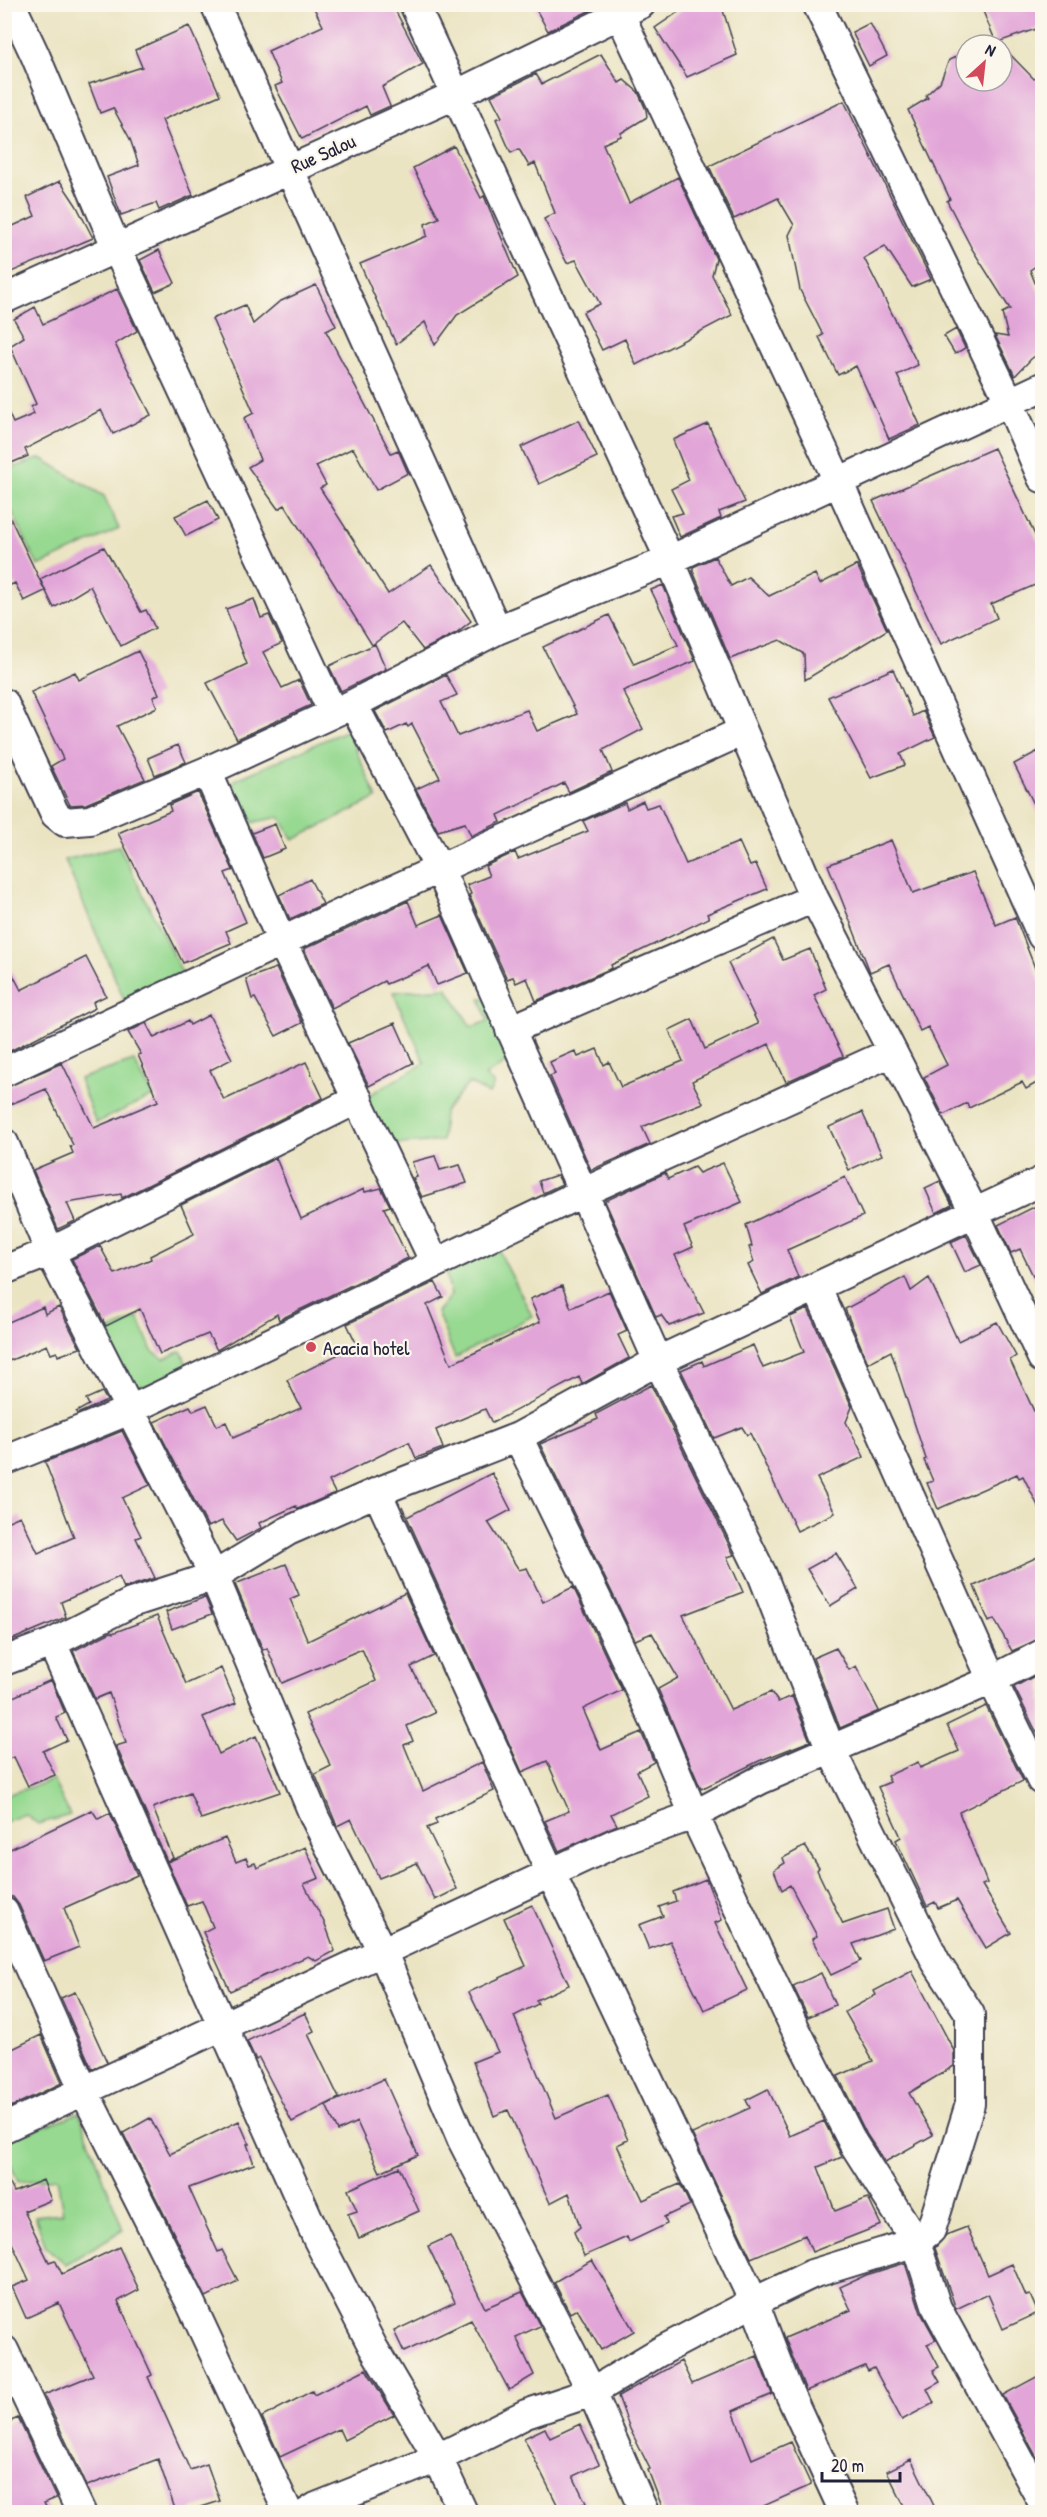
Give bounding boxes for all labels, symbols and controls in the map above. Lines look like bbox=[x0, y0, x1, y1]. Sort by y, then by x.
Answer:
north arrow bbox=[954, 33, 1014, 93]
text: N bbox=[982, 38, 1000, 62]
street label: Rue Salou bbox=[286, 127, 360, 179]
place label: Acacia hotel bbox=[323, 1334, 410, 1361]
marker: Acacia hotel bbox=[304, 1340, 318, 1354]
scale bar bbox=[822, 2445, 900, 2483]
text: 20 m bbox=[831, 2453, 864, 2478]

